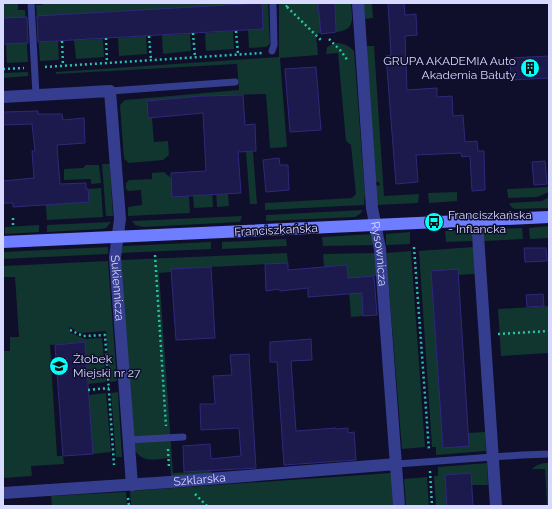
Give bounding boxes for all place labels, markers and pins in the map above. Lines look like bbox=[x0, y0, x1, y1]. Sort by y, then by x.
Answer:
place label: GRUPA AKADEMIA Auto Akademia Bałuty bbox=[383, 54, 516, 82]
building icon: GRUPA AKADEMIA Auto Akademia Bałuty bbox=[519, 57, 541, 79]
place label: Franciszkańska - Inflancka bbox=[448, 208, 532, 236]
bus stop icon: Franciszkańska - Inflancka bbox=[423, 211, 445, 233]
place label: Żłobek Miejski nr 27 bbox=[73, 352, 141, 380]
school or university icon: Żłobek Miejski nr 27 bbox=[48, 355, 70, 377]

